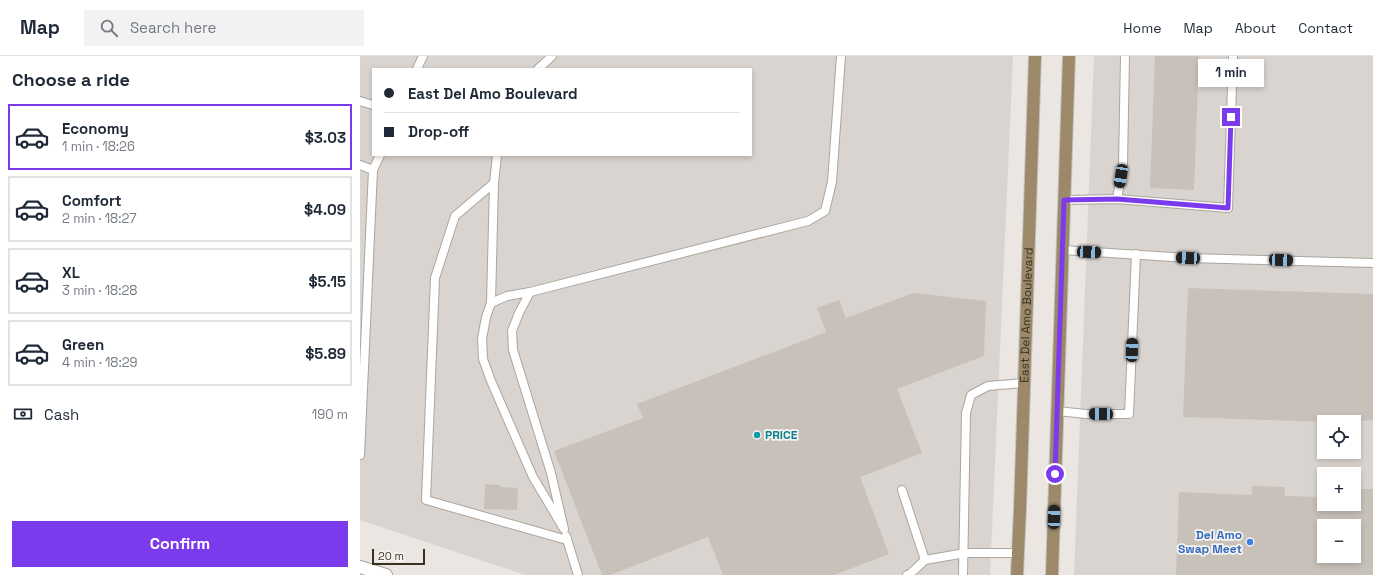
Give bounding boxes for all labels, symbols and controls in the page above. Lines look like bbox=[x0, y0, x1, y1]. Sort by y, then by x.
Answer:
search box bbox=[84, 10, 364, 46]
text: Map bbox=[20, 15, 60, 40]
icon: search bbox=[98, 17, 120, 39]
text: Search here bbox=[130, 18, 216, 37]
text: Home bbox=[1123, 19, 1161, 37]
text: Map bbox=[1183, 19, 1213, 37]
text: About bbox=[1235, 19, 1276, 37]
text: Contact bbox=[1298, 19, 1353, 37]
callout: 1 min bbox=[1198, 59, 1264, 87]
text: 1 min bbox=[1215, 64, 1247, 81]
text: Choose a ride bbox=[12, 68, 130, 91]
text: East Del Amo Boulevard bbox=[408, 84, 578, 103]
route end bbox=[1222, 108, 1240, 126]
icon: car bbox=[14, 119, 50, 155]
text: Economy bbox=[62, 119, 129, 138]
text: Drop-off bbox=[408, 122, 469, 141]
text: $3.03 bbox=[305, 128, 346, 147]
text: 1 min · 18:26 bbox=[62, 138, 135, 155]
car bbox=[1113, 163, 1129, 189]
icon: car bbox=[14, 191, 50, 227]
text: Comfort bbox=[62, 191, 122, 210]
text: $4.09 bbox=[304, 200, 346, 219]
text: 2 min · 18:27 bbox=[62, 210, 137, 227]
car bbox=[1077, 245, 1101, 259]
street label: East Del Amo Boulevard bbox=[1016, 247, 1037, 383]
car bbox=[1176, 251, 1200, 265]
car bbox=[1269, 254, 1293, 266]
icon: car bbox=[14, 263, 50, 299]
text: XL bbox=[62, 263, 80, 282]
text: $5.15 bbox=[308, 272, 346, 291]
text: 3 min · 18:28 bbox=[62, 282, 137, 299]
icon: car bbox=[14, 335, 50, 371]
text: Green bbox=[62, 335, 104, 354]
car bbox=[1126, 338, 1138, 362]
text: $5.89 bbox=[305, 344, 346, 363]
text: 4 min · 18:29 bbox=[62, 354, 138, 371]
icon: cash bbox=[12, 403, 34, 425]
text: Cash bbox=[44, 405, 79, 424]
text: 190 m bbox=[312, 406, 348, 423]
car bbox=[1089, 408, 1113, 420]
map controls bbox=[1317, 415, 1361, 563]
button: locate bbox=[1317, 415, 1361, 459]
place label: PRICE bbox=[765, 427, 798, 443]
marker: PRICE bbox=[752, 430, 762, 440]
route start bbox=[1046, 465, 1064, 483]
button: + bbox=[1317, 467, 1361, 511]
car bbox=[1048, 505, 1060, 529]
button: − bbox=[1317, 519, 1361, 563]
button: Confirm bbox=[12, 521, 348, 567]
place label: Del Amo Swap Meet bbox=[1178, 527, 1242, 557]
marker: Del Amo Swap Meet bbox=[1245, 537, 1255, 547]
scale bar bbox=[372, 547, 425, 566]
text: 20 m bbox=[378, 549, 404, 563]

